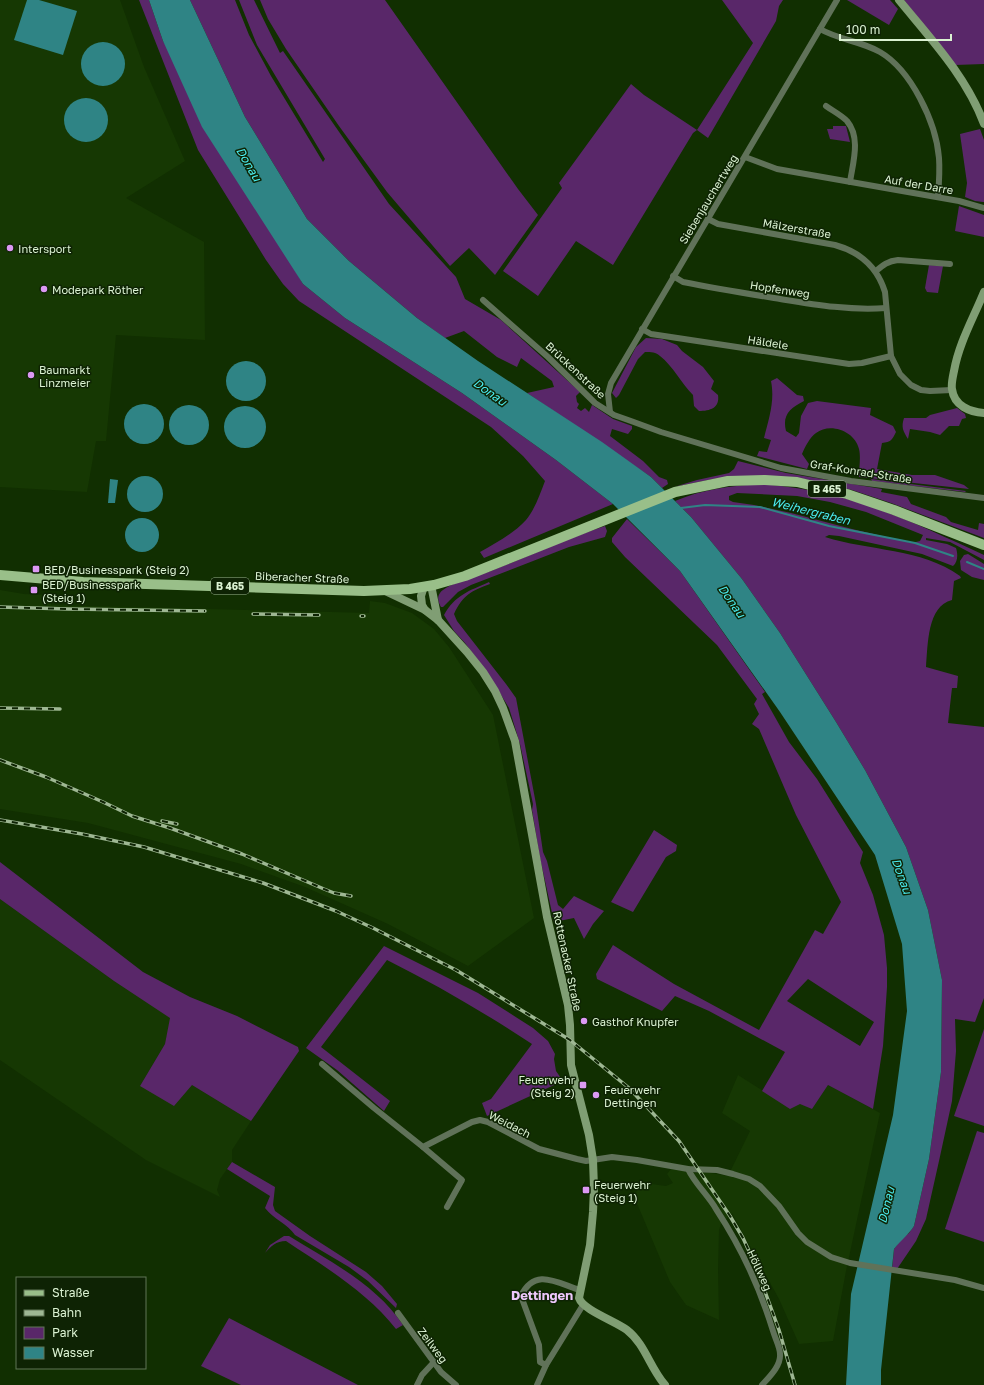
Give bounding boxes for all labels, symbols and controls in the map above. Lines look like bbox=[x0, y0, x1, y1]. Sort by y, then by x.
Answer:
scale bar bbox=[840, 16, 951, 42]
text: 100 m bbox=[846, 22, 880, 37]
water label: Donau bbox=[233, 144, 265, 184]
street label: Siebenjauchertweg bbox=[676, 152, 740, 246]
street label: Auf der Darre bbox=[884, 172, 954, 196]
street label: Mälzerstraße bbox=[762, 216, 832, 240]
place label: Intersport bbox=[18, 242, 71, 255]
marker: Intersport bbox=[5, 243, 15, 253]
street label: Hopfenweg bbox=[749, 278, 811, 300]
place label: Modepark Röther bbox=[52, 283, 144, 296]
marker: Modepark Röther bbox=[39, 284, 49, 294]
street label: Häldele bbox=[747, 332, 789, 352]
street label: Brückenstraße bbox=[543, 339, 609, 401]
place label: Baumarkt Linzmeier bbox=[39, 363, 91, 389]
marker: Baumarkt Linzmeier bbox=[26, 370, 36, 380]
water label: Donau bbox=[471, 375, 510, 409]
street label: Graf-Konrad-Straße bbox=[809, 457, 913, 485]
road number: B 465 bbox=[808, 481, 846, 497]
water label: Weihergraben bbox=[770, 494, 852, 528]
place label: BED/Businesspark (Steig 2) bbox=[44, 563, 190, 576]
marker: BED/Businesspark (Steig 2) bbox=[31, 564, 41, 574]
street label: Biberacher Straße bbox=[255, 569, 349, 585]
place label: BED/Businesspark (Steig 1) bbox=[42, 578, 140, 604]
road number: B 465 bbox=[211, 578, 249, 594]
water label: Donau bbox=[715, 582, 749, 621]
marker: BED/Businesspark (Steig 1) bbox=[29, 585, 39, 595]
water label: Donau bbox=[889, 856, 916, 897]
street label: Rottenacker Straße bbox=[551, 910, 585, 1012]
place label: Gasthof Knupfer bbox=[592, 1015, 679, 1028]
marker: Gasthof Knupfer bbox=[579, 1016, 589, 1026]
place label: Feuerwehr (Steig 2) bbox=[518, 1073, 576, 1099]
marker: Feuerwehr (Steig 2) bbox=[578, 1080, 588, 1090]
place label: Feuerwehr Dettingen bbox=[604, 1083, 661, 1109]
marker: Feuerwehr Dettingen bbox=[591, 1090, 601, 1100]
street label: Weidach bbox=[487, 1108, 533, 1140]
place label: Feuerwehr (Steig 1) bbox=[594, 1178, 651, 1204]
marker: Feuerwehr (Steig 1) bbox=[581, 1185, 591, 1195]
water label: Donau bbox=[874, 1185, 898, 1225]
street label: Höllweg bbox=[745, 1247, 775, 1293]
legend bbox=[16, 1277, 146, 1369]
text: Straße bbox=[52, 1285, 90, 1300]
district label: Dettingen bbox=[511, 1287, 573, 1303]
text: Bahn bbox=[52, 1305, 82, 1320]
text: Park bbox=[52, 1325, 78, 1340]
street label: Zeilweg bbox=[415, 1325, 451, 1365]
text: Wasser bbox=[52, 1345, 95, 1360]

